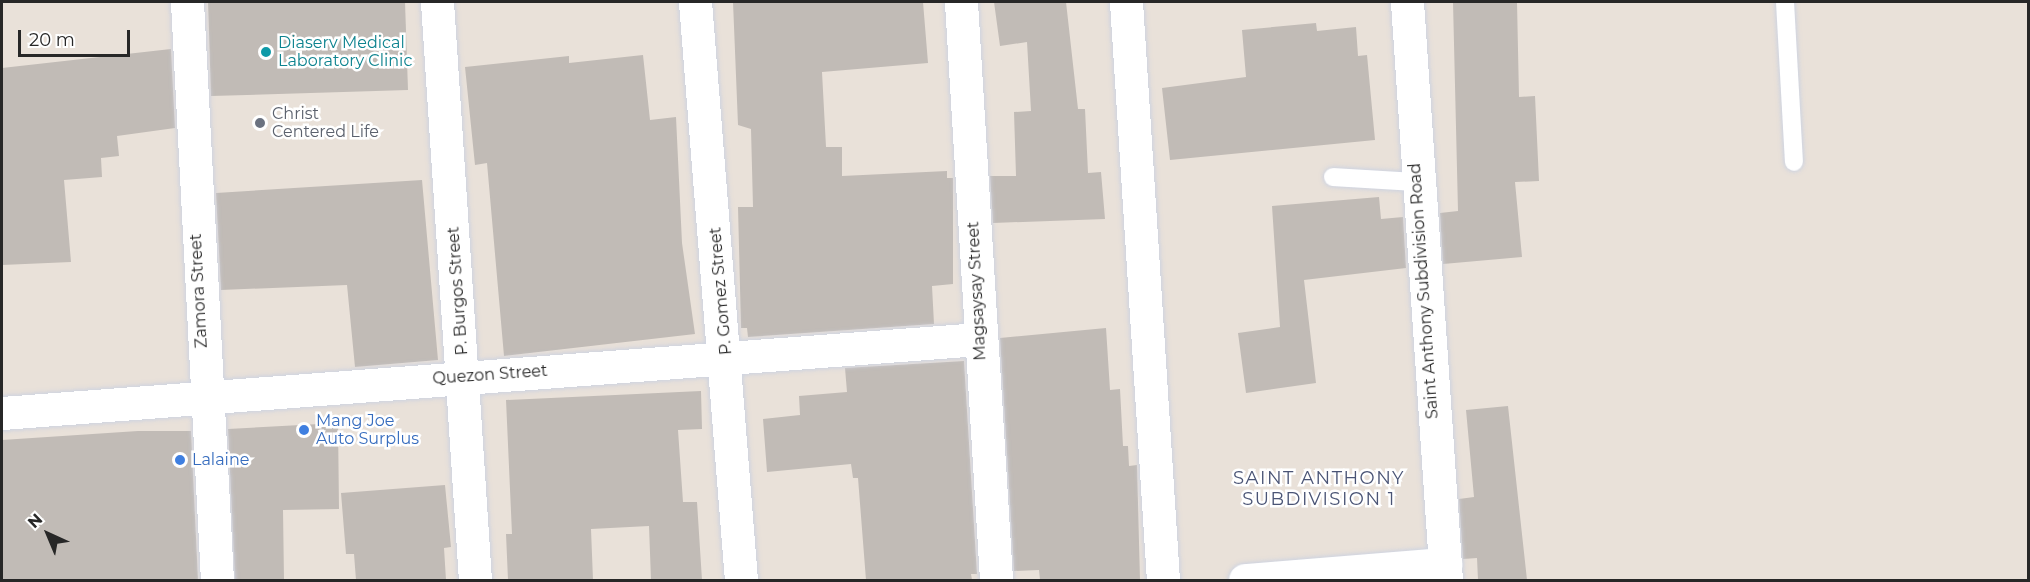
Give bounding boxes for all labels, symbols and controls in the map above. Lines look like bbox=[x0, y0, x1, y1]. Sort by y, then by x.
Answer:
scale bar bbox=[21, 18, 134, 56]
text: 20 m bbox=[29, 29, 75, 51]
place label: Diaserv Medical Laboratory Clinic bbox=[278, 33, 412, 71]
marker: Diaserv Medical Laboratory Clinic bbox=[259, 45, 273, 59]
place label: Christ Centered Life bbox=[272, 104, 379, 142]
marker: Christ Centered Life bbox=[253, 116, 267, 130]
street label: Saint Anthony Subdivision Road bbox=[1405, 162, 1443, 420]
street label: Magsaysay Street bbox=[964, 221, 990, 361]
street label: P. Burgos Street bbox=[444, 226, 472, 356]
street label: P. Gomez Street bbox=[706, 226, 736, 356]
street label: Zamora Street bbox=[186, 233, 212, 349]
street label: Quezon Street bbox=[432, 361, 548, 389]
place label: Mang Joe Auto Surplus bbox=[316, 411, 419, 449]
marker: Mang Joe Auto Surplus bbox=[297, 423, 311, 437]
place label: Lalaine bbox=[192, 450, 249, 470]
marker: Lalaine bbox=[173, 453, 187, 467]
district label: SAINT ANTHONY SUBDIVISION 1 bbox=[1233, 468, 1405, 510]
north arrow bbox=[18, 504, 78, 564]
text: N bbox=[24, 509, 46, 532]

